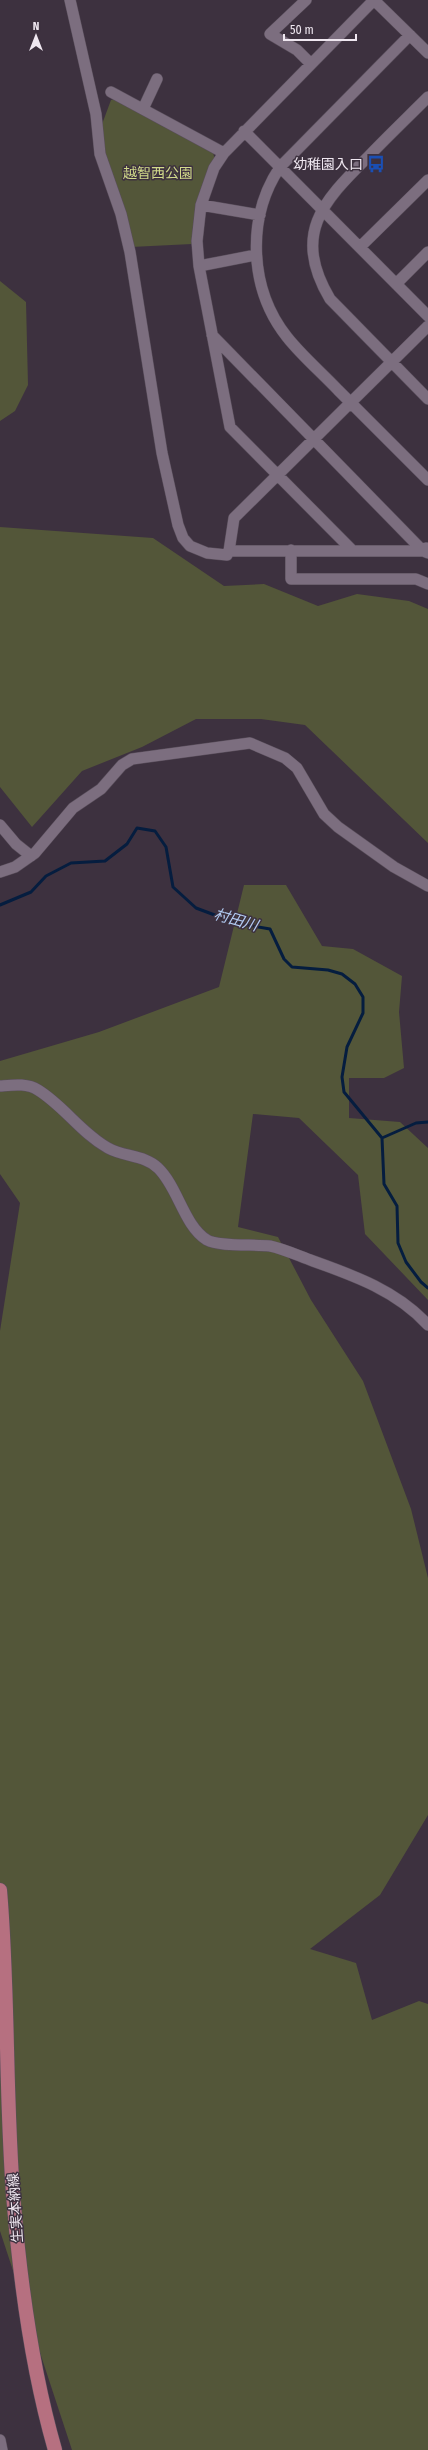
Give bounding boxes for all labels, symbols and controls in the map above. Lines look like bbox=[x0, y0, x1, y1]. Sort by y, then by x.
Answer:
north arrow bbox=[16, 16, 56, 56]
scale bar bbox=[284, 16, 356, 42]
text: N bbox=[33, 20, 39, 33]
text: 50 m bbox=[290, 23, 314, 37]
bus stop icon: 幼稚園入口 bbox=[366, 154, 386, 174]
place label: 幼稚園入口 bbox=[293, 156, 363, 173]
park label: 越智西公園 bbox=[123, 165, 193, 182]
water label: 村田川 bbox=[212, 905, 262, 935]
street label: 生実本納線 bbox=[5, 2172, 26, 2243]

